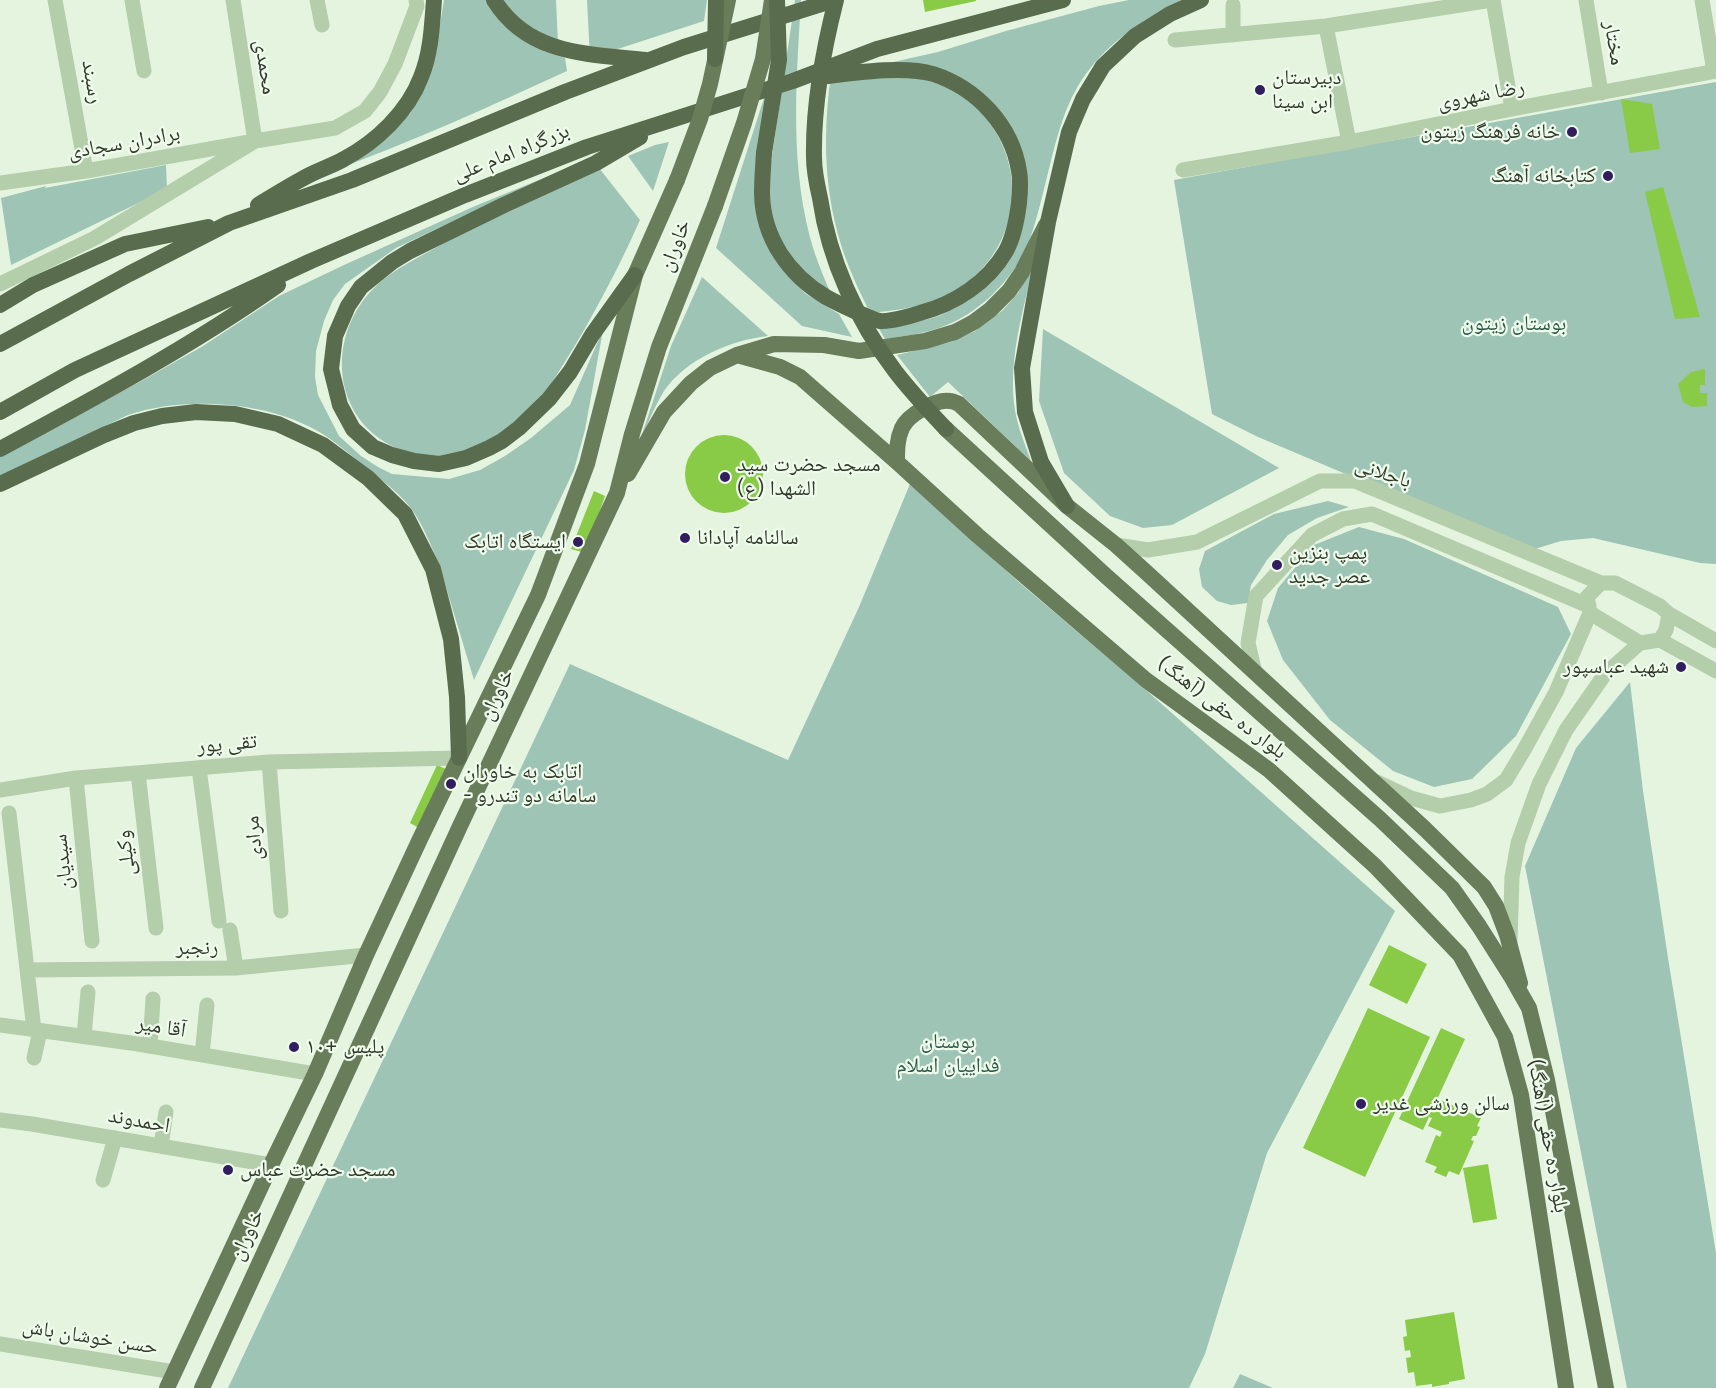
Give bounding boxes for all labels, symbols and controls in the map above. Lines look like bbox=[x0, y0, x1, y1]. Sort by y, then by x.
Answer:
street label: مختار bbox=[1598, 19, 1630, 67]
street label: محمدی bbox=[248, 38, 282, 96]
street label: رسبند bbox=[76, 58, 108, 106]
place label: دبیرستان ابن سینا bbox=[1272, 65, 1342, 115]
street label: رضا شهروی bbox=[1435, 74, 1527, 116]
marker: دبیرستان ابن سینا bbox=[1253, 83, 1267, 97]
street label: بزرگراه امام علی bbox=[449, 118, 573, 188]
place label: خانه فرهنگ زيتون bbox=[1420, 119, 1560, 145]
street label: برادران سجادی bbox=[66, 121, 182, 165]
marker: خانه فرهنگ زيتون bbox=[1565, 125, 1579, 139]
place label: کتابخانه آهنگ bbox=[1491, 163, 1596, 189]
marker: کتابخانه آهنگ bbox=[1601, 169, 1615, 183]
street label: خاوران bbox=[654, 216, 696, 276]
park label: بوستان زیتون bbox=[1462, 311, 1566, 337]
place label: مسجد حضرت سید الشهدا (ع) bbox=[737, 452, 881, 502]
street label: باجلانی bbox=[1352, 452, 1414, 494]
marker: مسجد حضرت سید الشهدا (ع) bbox=[718, 470, 732, 484]
place label: سالنامه آپادانا bbox=[697, 525, 799, 551]
place label: ایستگاه اتابک bbox=[464, 529, 566, 555]
marker: سالنامه آپادانا bbox=[678, 531, 692, 545]
marker: ایستگاه اتابک bbox=[571, 535, 585, 549]
place label: پمپ بنزین عصر جدید bbox=[1289, 540, 1370, 590]
marker: پمپ بنزین عصر جدید bbox=[1270, 558, 1284, 572]
street label: بلوار ده حقی (آهنگ) bbox=[1152, 651, 1292, 765]
place label: شهید عباسپور bbox=[1563, 654, 1669, 680]
marker: شهید عباسپور bbox=[1674, 660, 1688, 674]
street label: خاوران bbox=[474, 665, 520, 725]
street label: تقی پور bbox=[196, 729, 258, 759]
place label: اتابک به خاوران - سامانه دو تندرو bbox=[463, 759, 596, 809]
marker: اتابک به خاوران - سامانه دو تندرو bbox=[444, 777, 458, 791]
street label: مرادی bbox=[239, 815, 269, 861]
street label: وکیلی bbox=[111, 829, 141, 877]
street label: سیدیان bbox=[48, 833, 78, 891]
street label: رنجبر bbox=[176, 935, 218, 961]
street label: آقا میر bbox=[134, 1011, 188, 1043]
park label: بوستان فداییان اسلام bbox=[896, 1029, 1000, 1079]
place label: پلیس +۱۰ bbox=[306, 1034, 384, 1060]
marker: پلیس +۱۰ bbox=[287, 1040, 301, 1054]
street label: بلوار ده حقی (آهنگ) bbox=[1522, 1057, 1574, 1215]
place label: سالن ورزشی غدیر bbox=[1373, 1091, 1510, 1117]
marker: سالن ورزشی غدیر bbox=[1354, 1097, 1368, 1111]
street label: احمدوند bbox=[106, 1103, 172, 1139]
place label: مسجد حضرت عباس bbox=[240, 1157, 396, 1183]
marker: مسجد حضرت عباس bbox=[221, 1163, 235, 1177]
street label: خاوران bbox=[224, 1205, 270, 1265]
street label: حسن خوشان باش bbox=[20, 1314, 160, 1360]

